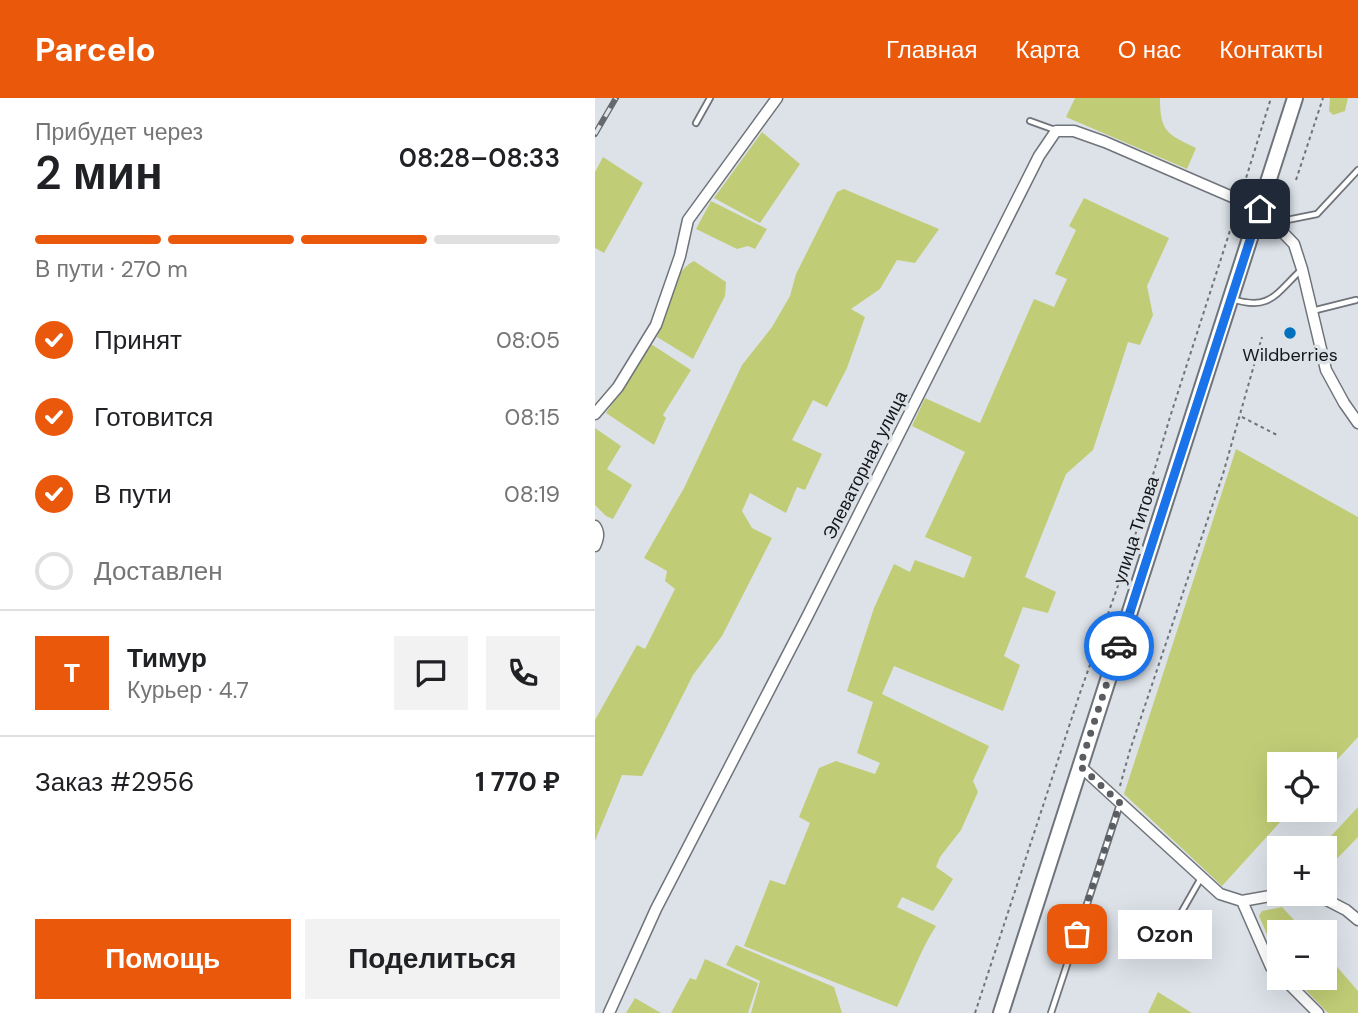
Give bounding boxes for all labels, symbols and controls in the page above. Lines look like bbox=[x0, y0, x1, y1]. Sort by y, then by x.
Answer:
text: Parcelo bbox=[35, 28, 156, 71]
text: Главная bbox=[886, 34, 977, 65]
text: Карта bbox=[1015, 34, 1080, 65]
text: О нас bbox=[1118, 34, 1181, 65]
text: Контакты bbox=[1219, 34, 1323, 65]
text: Прибудет через bbox=[35, 117, 203, 147]
text: 08:28–08:33 bbox=[399, 141, 560, 175]
text: 2 мин bbox=[35, 143, 163, 203]
pin bbox=[1230, 179, 1290, 239]
icon: home bbox=[1241, 190, 1279, 228]
text: В пути · 270 m bbox=[35, 254, 188, 284]
icon: check bbox=[35, 321, 73, 359]
text: Принят bbox=[94, 323, 182, 357]
text: 08:05 bbox=[496, 325, 560, 355]
marker: Wildberries bbox=[1282, 325, 1298, 341]
place label: Wildberries bbox=[1242, 343, 1338, 367]
street label: Элеваторная улица bbox=[817, 386, 913, 543]
icon: check bbox=[35, 398, 73, 436]
text: Готовится bbox=[94, 400, 213, 434]
text: 08:15 bbox=[504, 402, 560, 432]
street label: улица Титова bbox=[1107, 472, 1165, 587]
icon: check bbox=[35, 475, 73, 513]
text: В пути bbox=[94, 477, 172, 511]
text: 08:19 bbox=[504, 479, 560, 509]
text: Доставлен bbox=[94, 554, 223, 588]
courier bbox=[1084, 611, 1154, 681]
icon: car bbox=[1100, 627, 1138, 665]
button: chat bbox=[394, 636, 468, 710]
button: phone bbox=[486, 636, 560, 710]
text: Тимур bbox=[127, 641, 207, 675]
text: Т bbox=[64, 656, 80, 690]
text: Курьер · 4.7 bbox=[127, 675, 249, 705]
map controls bbox=[1267, 752, 1337, 990]
button: locate bbox=[1267, 752, 1337, 822]
text: Заказ #2956 bbox=[35, 765, 194, 799]
text: 1 770 ₽ bbox=[475, 765, 560, 799]
button: + bbox=[1267, 836, 1337, 906]
pin bbox=[1047, 904, 1107, 964]
callout: Ozon bbox=[1119, 910, 1213, 958]
icon: bag bbox=[1058, 915, 1096, 953]
button: Помощь bbox=[35, 919, 291, 999]
button: Поделиться bbox=[305, 919, 560, 999]
text: Ozon bbox=[1137, 919, 1193, 949]
button: − bbox=[1267, 920, 1337, 990]

